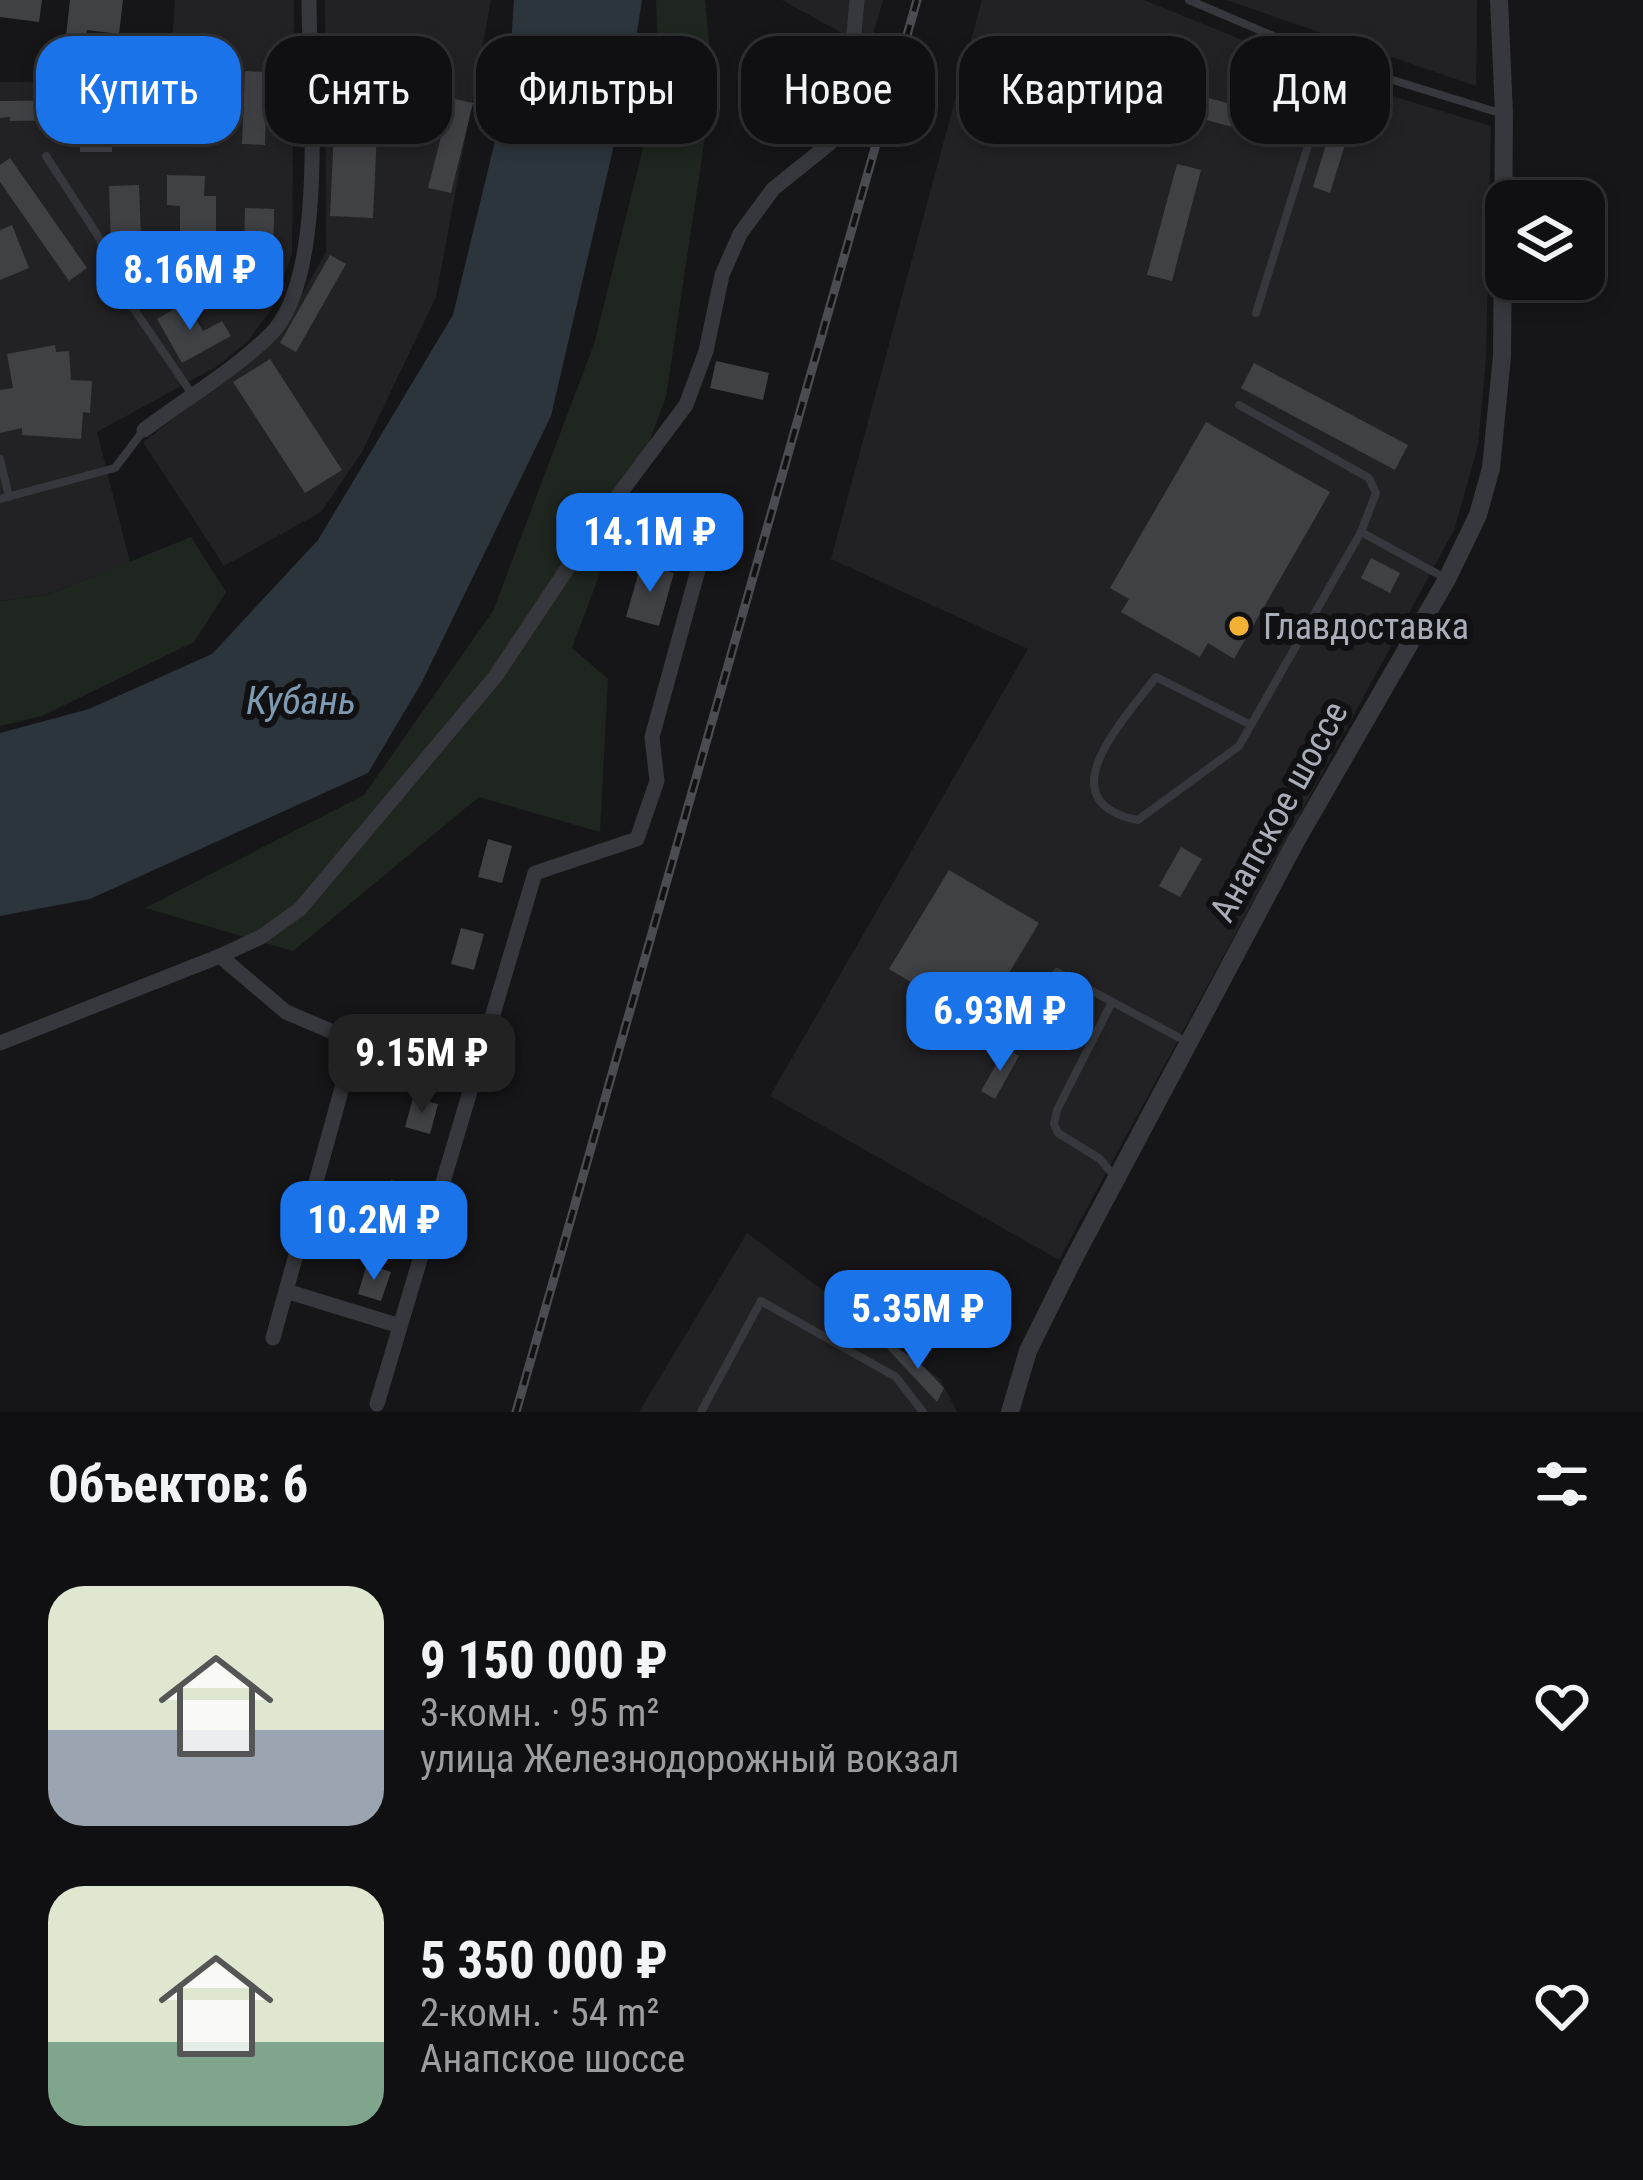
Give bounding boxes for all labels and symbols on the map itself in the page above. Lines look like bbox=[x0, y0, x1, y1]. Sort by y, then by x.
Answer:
pin: 8.16M ₽ bbox=[79, 231, 301, 333]
pin: 14.1M ₽ bbox=[539, 493, 761, 595]
place label: Главдоставка bbox=[1263, 606, 1469, 648]
marker: Главдоставка bbox=[1226, 613, 1252, 639]
water label: Кубань bbox=[246, 678, 356, 724]
street label: Анапское шоссе bbox=[1201, 694, 1357, 929]
pin: 6.93M ₽ bbox=[889, 972, 1111, 1074]
pin: 9.15M ₽ bbox=[311, 1014, 533, 1116]
pin: 10.2M ₽ bbox=[263, 1181, 485, 1283]
pin: 5.35M ₽ bbox=[807, 1270, 1029, 1372]

